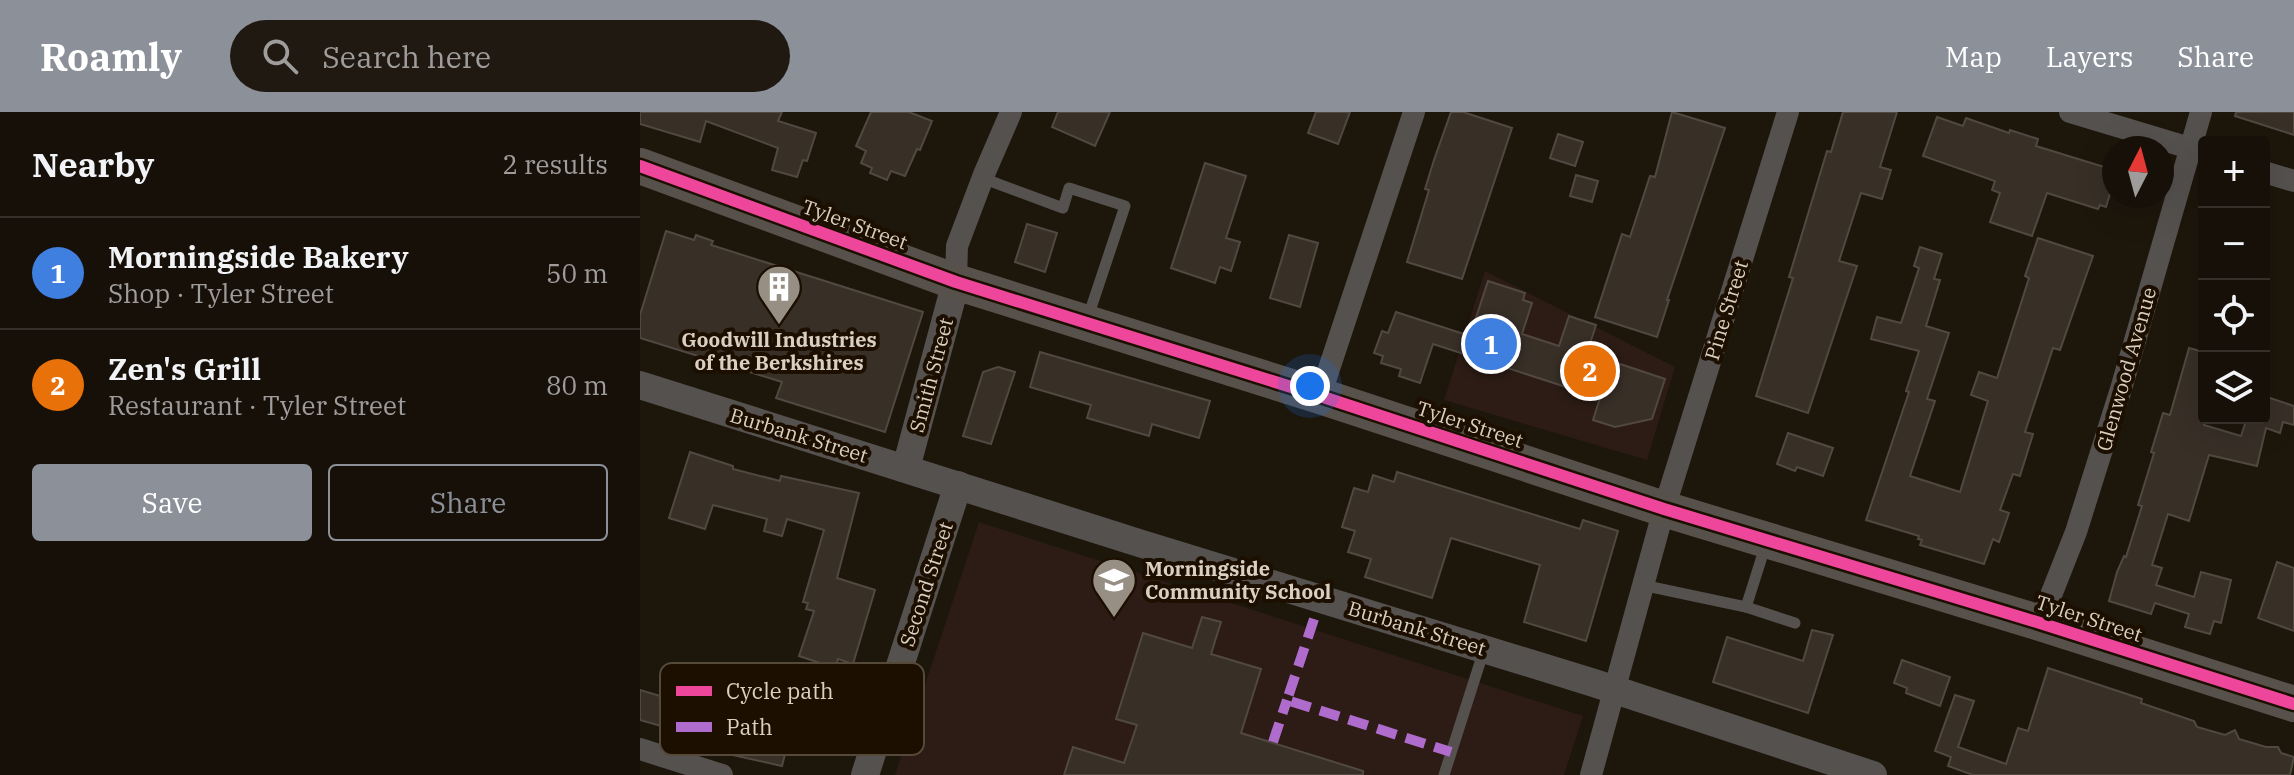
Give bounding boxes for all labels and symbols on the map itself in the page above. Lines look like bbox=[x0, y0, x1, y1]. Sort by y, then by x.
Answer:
north arrow bbox=[2102, 136, 2174, 208]
street label: Tyler Street bbox=[799, 192, 911, 256]
street label: Pine Street bbox=[1698, 257, 1754, 363]
building icon: Goodwill Industries of the Berkshires bbox=[755, 263, 803, 326]
street label: Glenwood Avenue bbox=[2090, 284, 2162, 454]
pin: 1 bbox=[1465, 314, 1517, 374]
street label: Smith Street bbox=[903, 315, 959, 435]
place label: Goodwill Industries of the Berkshires bbox=[681, 326, 877, 376]
pin: 2 bbox=[1564, 341, 1616, 401]
your location bbox=[1290, 366, 1330, 406]
street label: Tyler Street bbox=[1413, 394, 1527, 454]
street label: Burbank Street bbox=[727, 401, 871, 469]
street label: Second Street bbox=[893, 518, 959, 650]
place label: Morningside Community School bbox=[1145, 555, 1331, 605]
school or university icon: Morningside Community School bbox=[1090, 556, 1138, 619]
street label: Tyler Street bbox=[2032, 588, 2146, 648]
street label: Burbank Street bbox=[1345, 594, 1489, 662]
legend bbox=[660, 663, 924, 755]
text: Cycle path bbox=[726, 676, 834, 705]
text: Path bbox=[726, 712, 773, 741]

